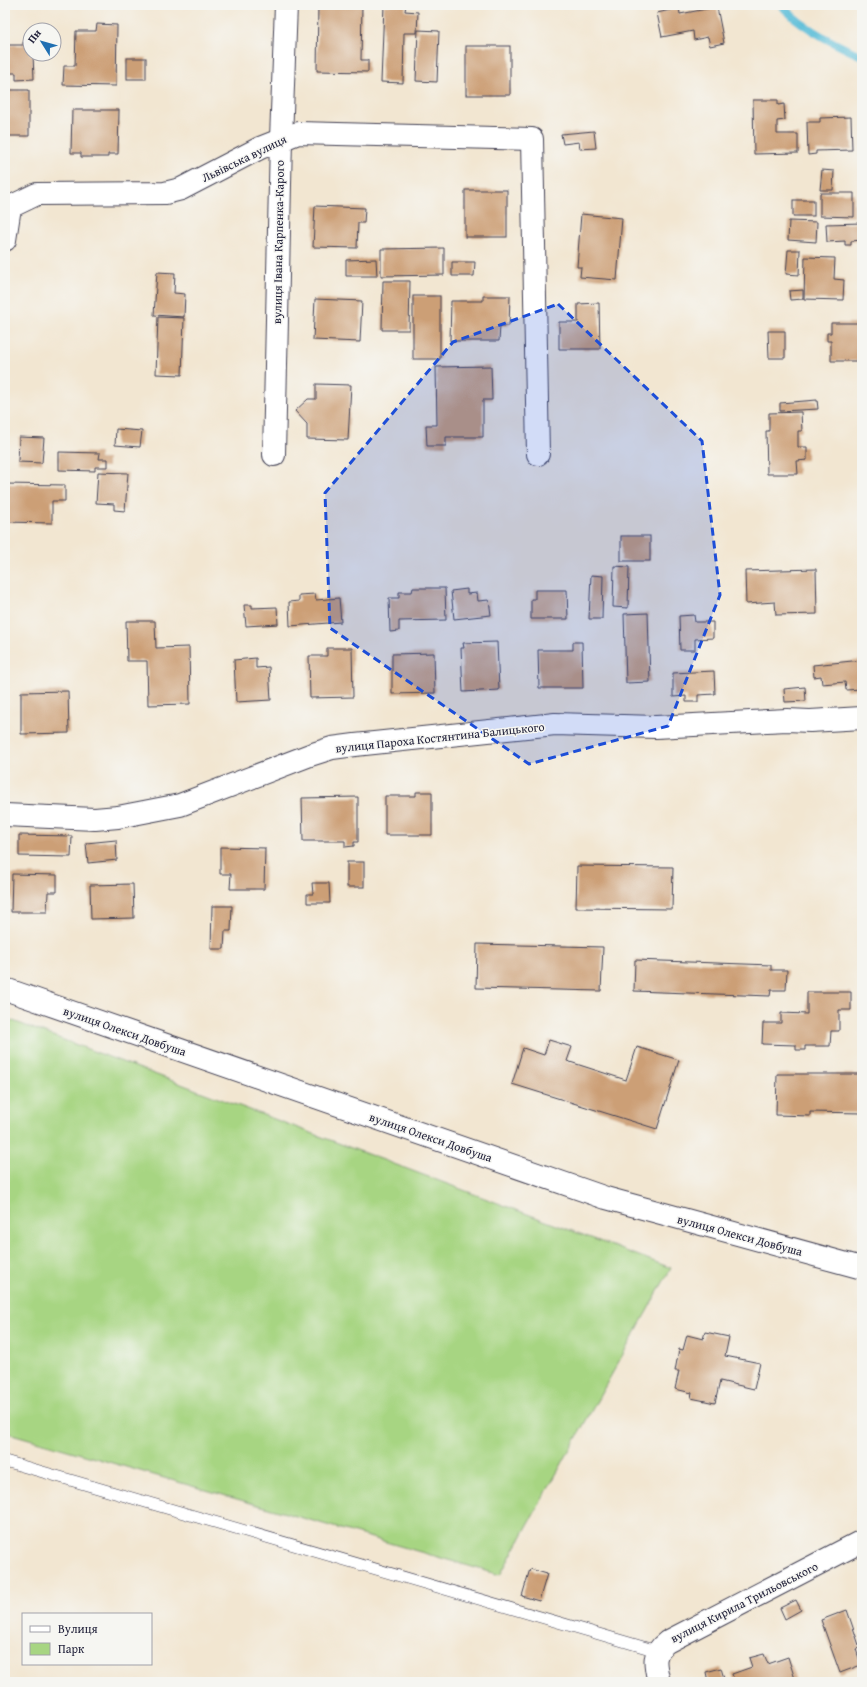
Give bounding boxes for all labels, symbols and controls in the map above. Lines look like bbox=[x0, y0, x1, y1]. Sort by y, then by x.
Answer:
north arrow bbox=[22, 22, 62, 62]
text: Пн bbox=[23, 25, 45, 46]
street label: Львівська вулиця bbox=[199, 130, 289, 186]
street label: вулиця Івана Карпенка-Карого bbox=[268, 160, 288, 324]
street label: вулиця Пароха Костянтина Балицького bbox=[335, 718, 545, 756]
street label: вулиця Олекси Довбуша bbox=[61, 1002, 189, 1060]
street label: вулиця Олекси Довбуша bbox=[367, 1108, 495, 1166]
street label: вулиця Олекси Довбуша bbox=[676, 1210, 805, 1260]
street label: вулиця Кирила Трильовського bbox=[667, 1557, 821, 1647]
legend bbox=[22, 1613, 152, 1665]
text: Вулиця bbox=[58, 1620, 98, 1637]
text: Парк bbox=[58, 1640, 85, 1657]

